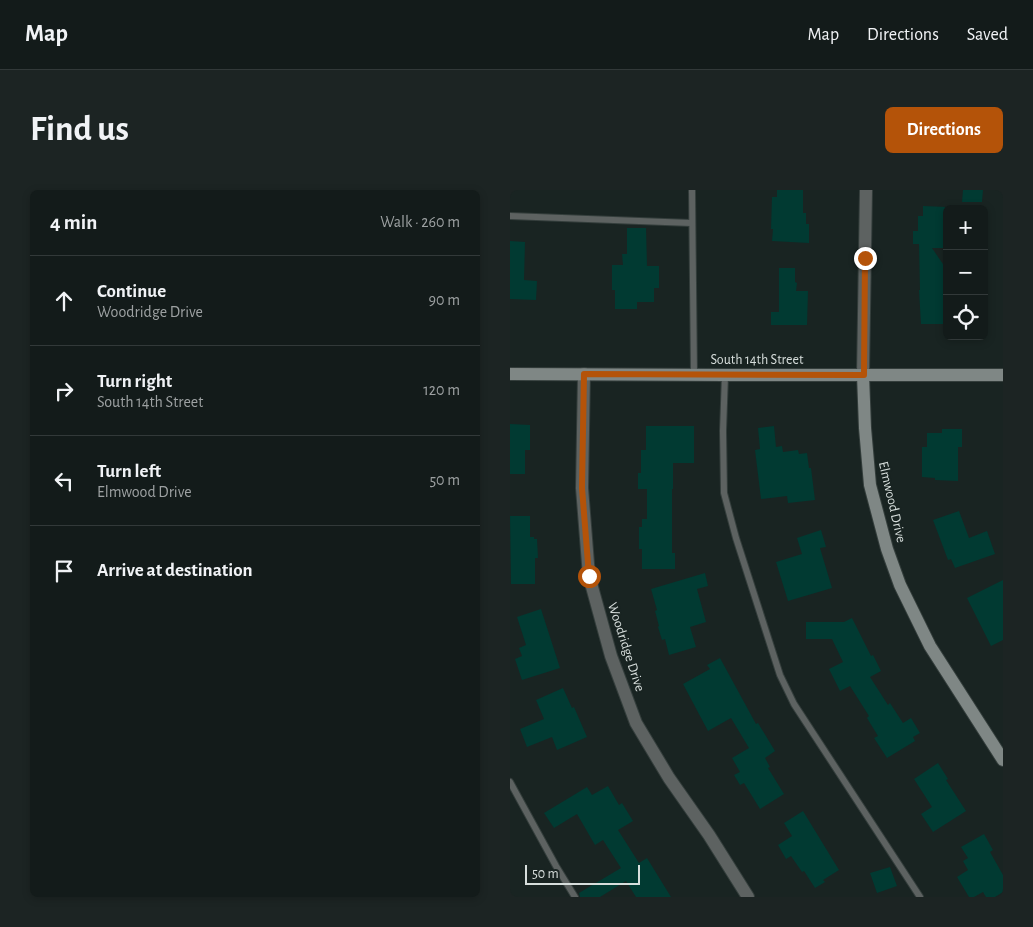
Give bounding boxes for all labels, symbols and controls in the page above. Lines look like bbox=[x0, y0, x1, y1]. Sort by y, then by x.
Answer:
text: Map bbox=[25, 22, 68, 46]
text: Map bbox=[808, 26, 839, 44]
text: Directions bbox=[867, 26, 939, 44]
text: Saved bbox=[967, 26, 1008, 44]
button: Directions bbox=[885, 107, 1003, 153]
text: Find us bbox=[30, 112, 129, 147]
map controls bbox=[943, 205, 988, 340]
button: + bbox=[943, 205, 988, 250]
text: 4 min bbox=[50, 212, 97, 233]
text: Walk · 260 m bbox=[380, 214, 460, 230]
route end bbox=[854, 247, 877, 270]
button: − bbox=[943, 250, 988, 295]
text: Continue bbox=[97, 282, 166, 301]
icon: ahead bbox=[50, 287, 78, 315]
text: 90 m bbox=[429, 292, 460, 308]
button: locate bbox=[943, 295, 988, 340]
text: Woodridge Drive bbox=[97, 304, 203, 320]
street label: South 14th Street bbox=[711, 353, 804, 367]
text: Turn right bbox=[97, 372, 172, 391]
icon: right bbox=[50, 377, 78, 405]
text: 120 m bbox=[423, 382, 460, 398]
text: South 14th Street bbox=[97, 394, 203, 410]
street label: Elmwood Drive bbox=[876, 460, 908, 544]
text: Turn left bbox=[97, 462, 161, 481]
icon: left bbox=[50, 467, 78, 495]
text: 50 m bbox=[429, 472, 460, 488]
text: Elmwood Drive bbox=[97, 484, 192, 500]
icon: arrive bbox=[50, 557, 78, 585]
text: Arrive at destination bbox=[97, 561, 253, 580]
route start bbox=[578, 565, 601, 588]
street label: Woodridge Drive bbox=[605, 601, 647, 693]
scale bar bbox=[525, 862, 640, 885]
text: 50 m bbox=[532, 867, 559, 881]

